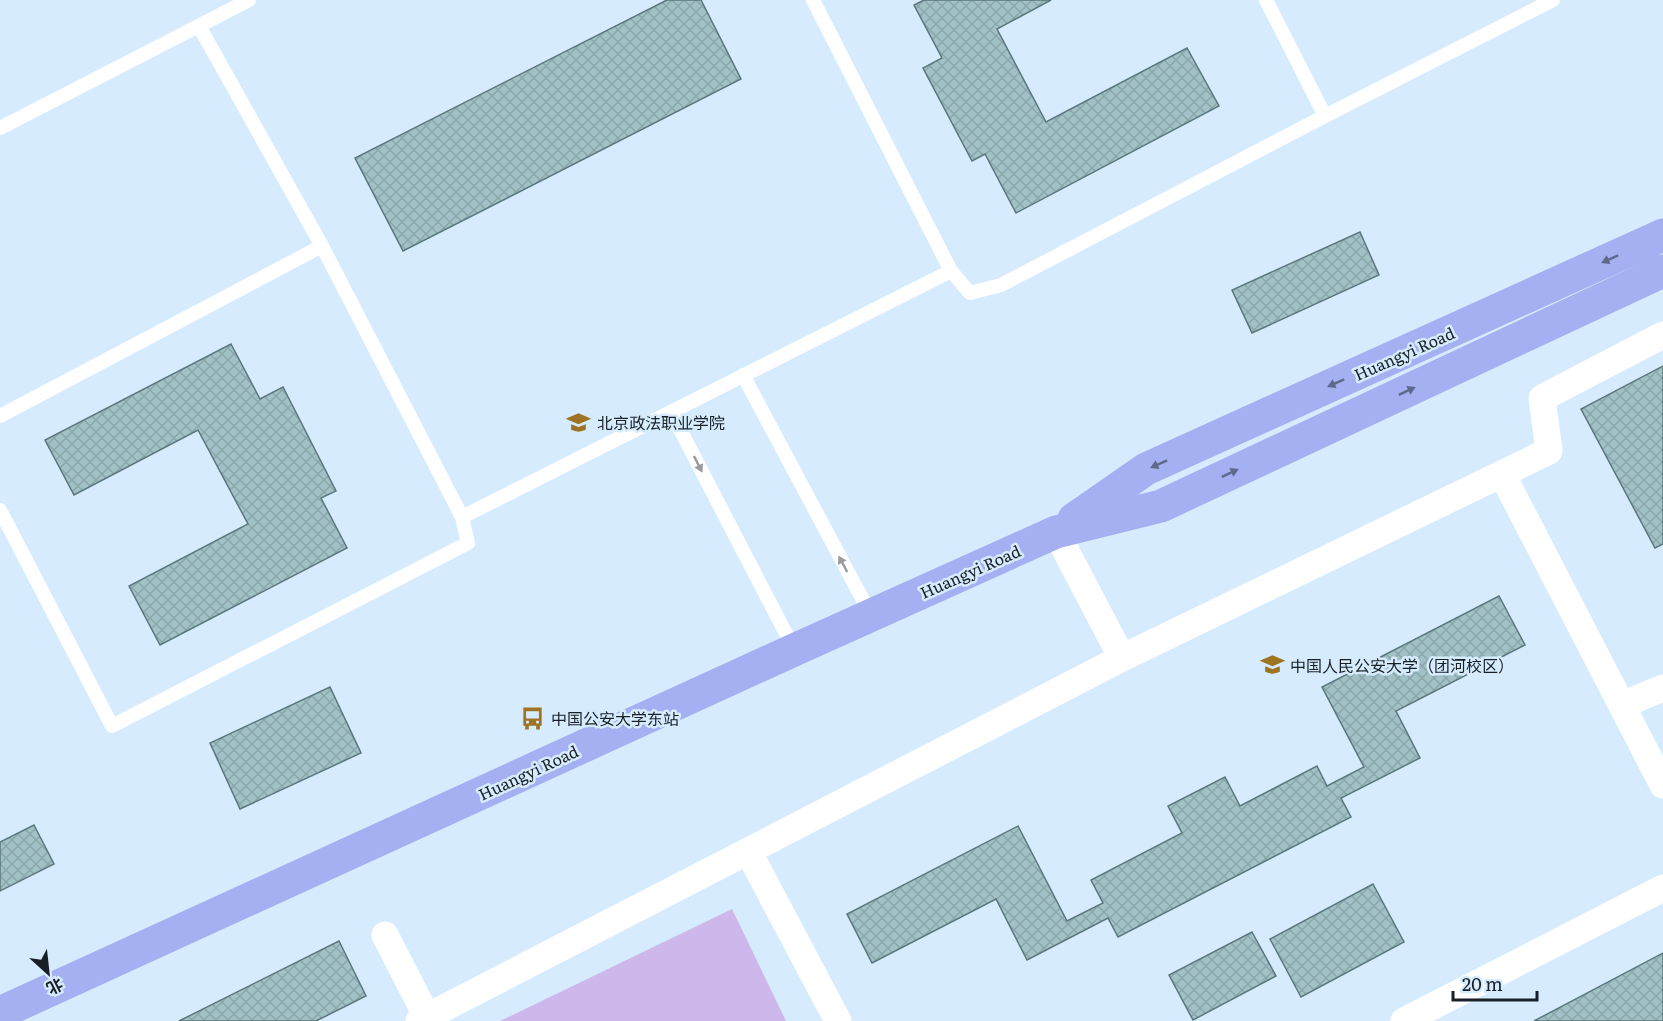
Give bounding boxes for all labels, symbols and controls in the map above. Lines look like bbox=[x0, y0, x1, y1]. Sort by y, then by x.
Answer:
one-way arrow bbox=[1601, 255, 1618, 264]
street label: Huangyi Road bbox=[1350, 320, 1458, 386]
one-way arrow bbox=[1328, 379, 1345, 388]
one-way arrow bbox=[1398, 386, 1415, 395]
school or university icon: 北京政法职业学院 bbox=[566, 409, 592, 435]
place label: 北京政法职业学院 bbox=[597, 410, 725, 434]
one-way arrow bbox=[693, 455, 703, 472]
one-way arrow bbox=[1150, 459, 1167, 468]
one-way arrow bbox=[1222, 469, 1239, 478]
street label: Huangyi Road bbox=[916, 538, 1024, 604]
one-way arrow bbox=[839, 555, 848, 572]
school or university icon: 中国人民公安大学（团河校区） bbox=[1259, 652, 1285, 678]
place label: 中国人民公安大学（团河校区） bbox=[1290, 653, 1514, 677]
bus stop icon: 中国公安大学东站 bbox=[520, 705, 546, 731]
place label: 中国公安大学东站 bbox=[551, 706, 679, 730]
street label: Huangyi Road bbox=[474, 738, 582, 806]
north arrow bbox=[18, 943, 78, 1003]
scale bar bbox=[1453, 964, 1537, 1002]
text: 20 m bbox=[1462, 970, 1503, 997]
text: 北 bbox=[43, 973, 68, 1002]

